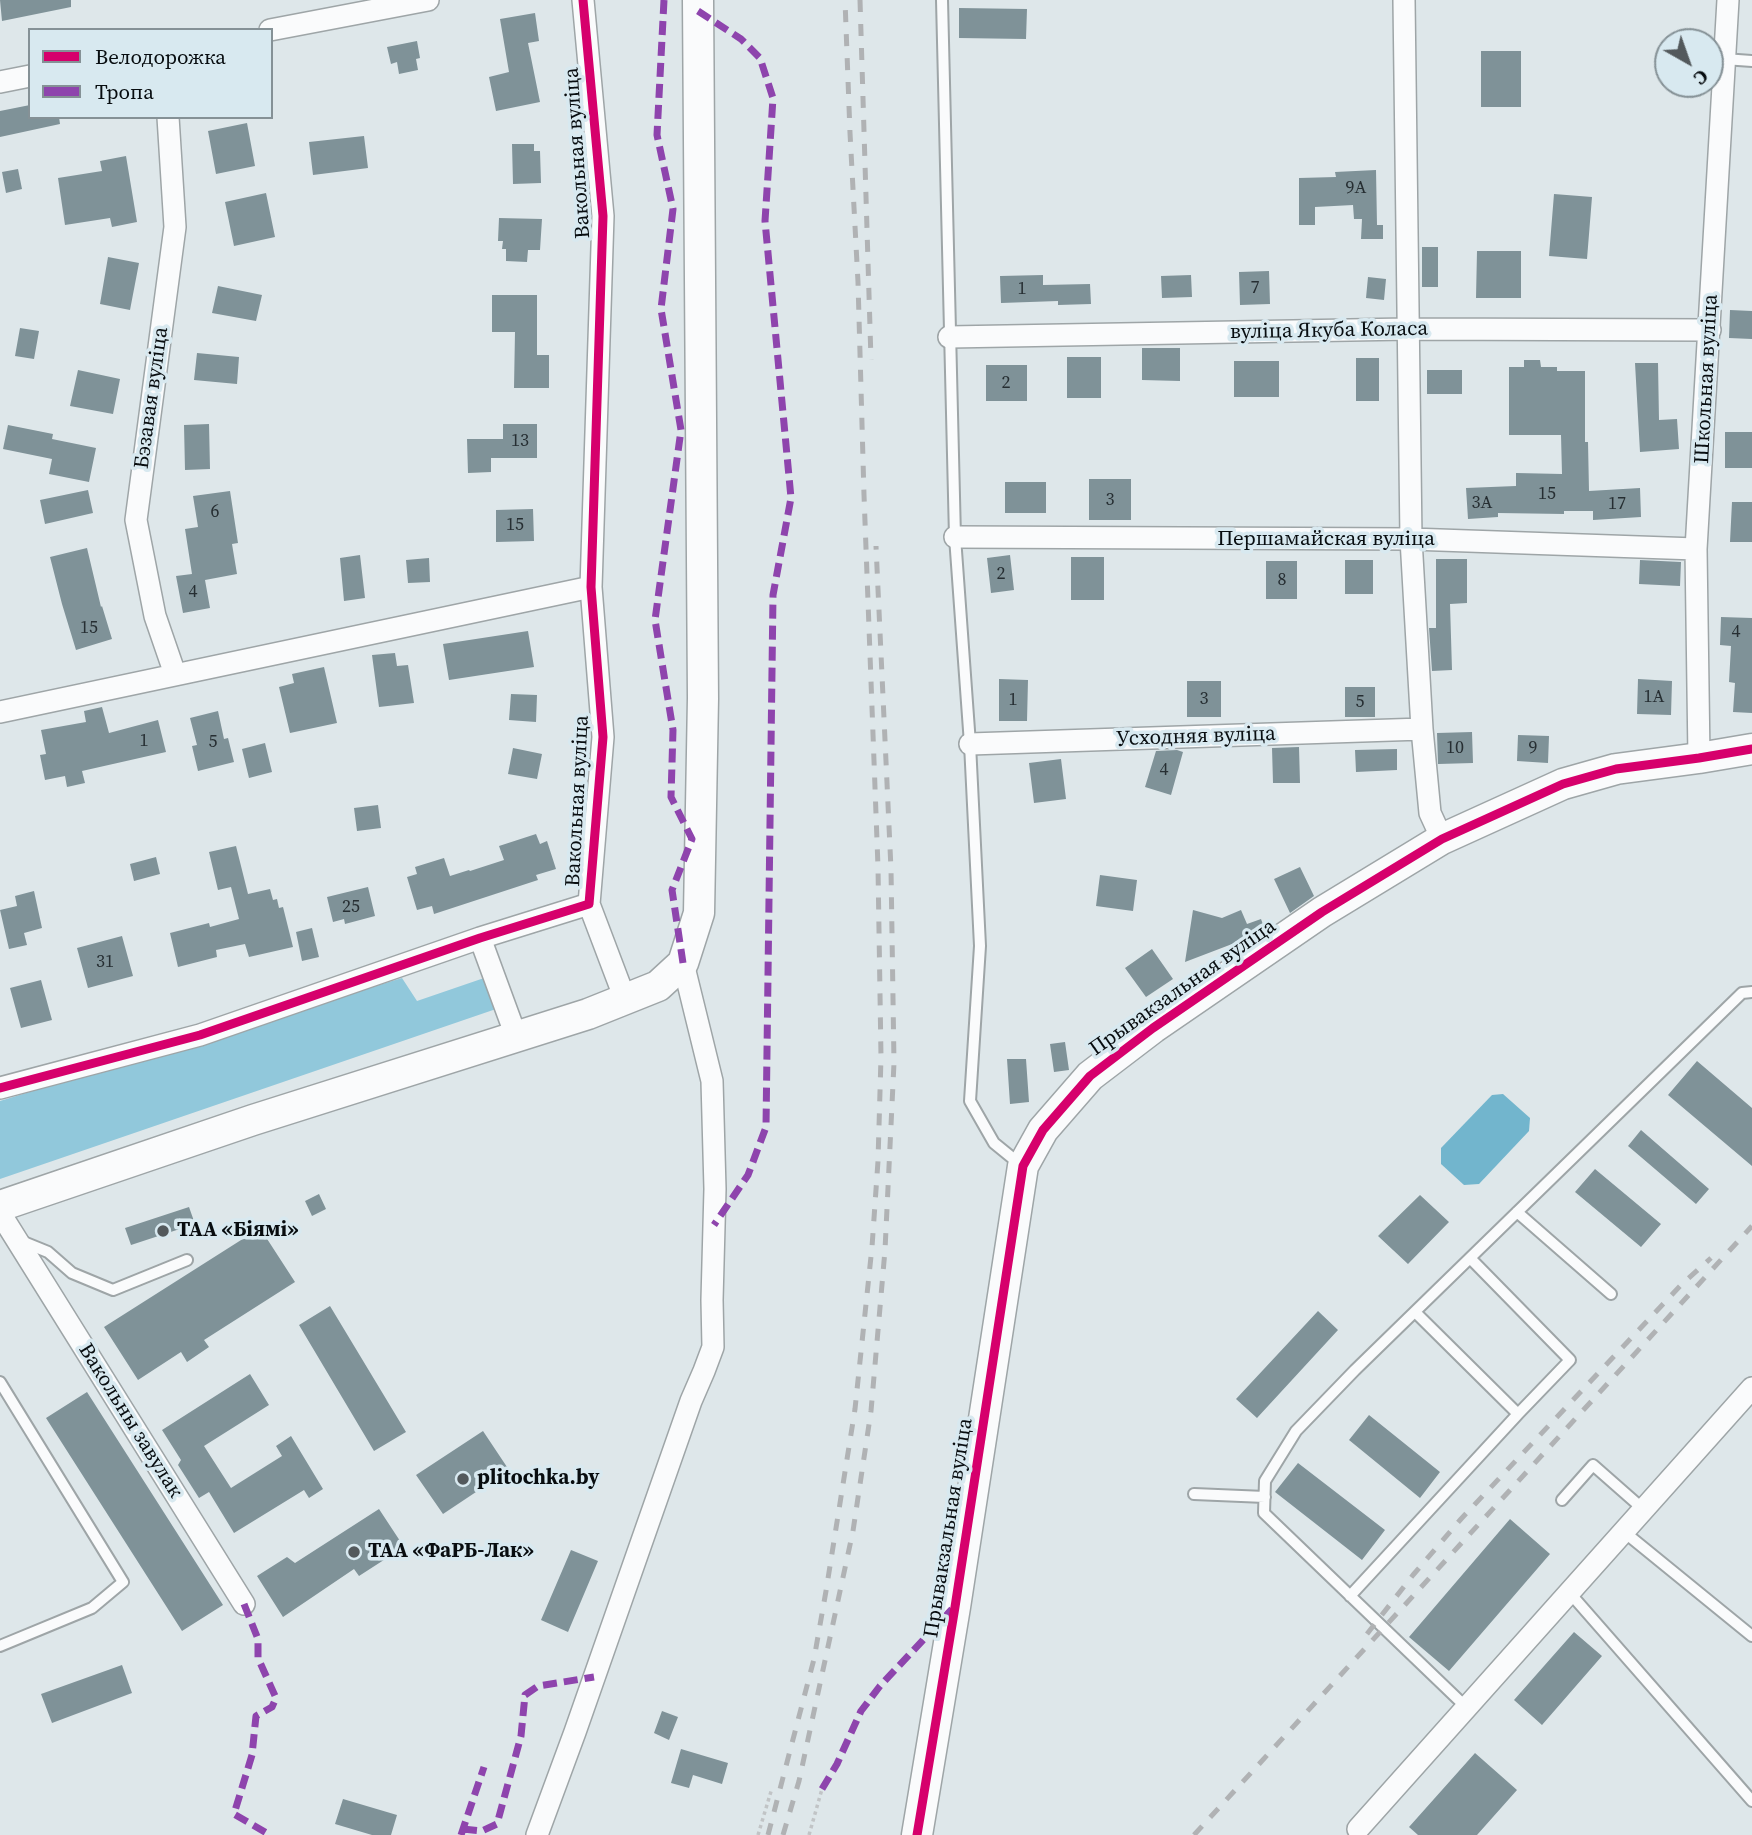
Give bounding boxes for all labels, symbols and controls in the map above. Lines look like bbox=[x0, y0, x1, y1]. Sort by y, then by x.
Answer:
legend bbox=[28, 28, 273, 119]
north arrow bbox=[1654, 28, 1724, 98]
text: Велодорожка bbox=[95, 42, 226, 71]
text: С bbox=[1688, 64, 1714, 91]
street label: Вакольная вуліца bbox=[559, 67, 597, 239]
text: Тропа bbox=[95, 77, 154, 106]
house number: 9А bbox=[1346, 177, 1366, 199]
house number: 7 bbox=[1251, 277, 1259, 299]
house number: 1 bbox=[1018, 278, 1026, 300]
street label: Школьная вуліца bbox=[1690, 294, 1724, 464]
street label: вуліца Якуба Коласа bbox=[1230, 317, 1428, 345]
street label: Бэзавая вуліца bbox=[130, 325, 174, 471]
house number: 2 bbox=[1002, 372, 1010, 394]
house number: 13 bbox=[511, 430, 529, 452]
house number: 15 bbox=[1538, 483, 1556, 505]
house number: 3 bbox=[1106, 489, 1114, 511]
house number: 3А bbox=[1472, 492, 1492, 514]
house number: 17 bbox=[1608, 493, 1626, 515]
house number: 6 bbox=[211, 501, 219, 523]
house number: 15 bbox=[506, 514, 524, 536]
street label: Першамайская вуліца bbox=[1217, 527, 1435, 553]
house number: 2 bbox=[997, 563, 1005, 585]
house number: 8 bbox=[1278, 569, 1286, 591]
house number: 4 bbox=[189, 581, 197, 603]
house number: 15 bbox=[80, 617, 98, 639]
house number: 4 bbox=[1732, 621, 1740, 643]
house number: 1А bbox=[1644, 686, 1664, 708]
house number: 3 bbox=[1200, 688, 1208, 710]
house number: 1 bbox=[1009, 689, 1017, 711]
house number: 5 bbox=[1356, 691, 1364, 713]
street label: Вакольная вуліца bbox=[561, 715, 595, 887]
street label: Усходняя вуліца bbox=[1116, 722, 1276, 752]
house number: 1 bbox=[140, 730, 148, 752]
house number: 5 bbox=[209, 731, 217, 753]
house number: 10 bbox=[1446, 737, 1464, 759]
house number: 9 bbox=[1529, 737, 1537, 759]
house number: 4 bbox=[1160, 759, 1168, 781]
house number: 25 bbox=[342, 896, 360, 918]
street label: Прывакзальная вуліца bbox=[1085, 914, 1281, 1062]
house number: 31 bbox=[96, 951, 114, 973]
place label: ТАА «Біямі» bbox=[177, 1218, 299, 1244]
marker: ТАА «Біямі» bbox=[155, 1223, 171, 1239]
street label: Вакольны завулак bbox=[72, 1339, 188, 1503]
street label: Прывакзальная вуліца bbox=[919, 1416, 979, 1640]
place label: plitochka.by bbox=[477, 1466, 599, 1492]
marker: plitochka.by bbox=[455, 1471, 471, 1487]
place label: ТАА «ФаРБ-Лак» bbox=[368, 1539, 534, 1565]
marker: ТАА «ФаРБ-Лак» bbox=[346, 1544, 362, 1560]

